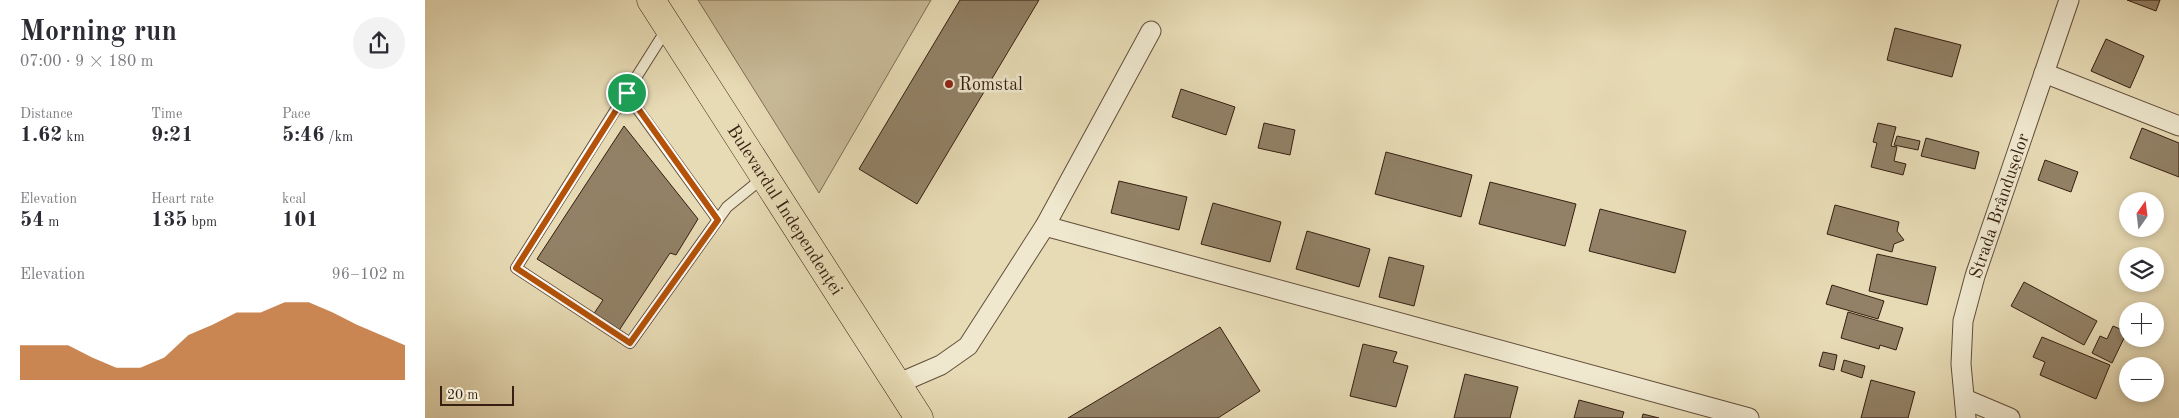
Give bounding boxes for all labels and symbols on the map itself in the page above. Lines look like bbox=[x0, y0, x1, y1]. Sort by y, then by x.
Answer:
pin bbox=[606, 72, 648, 114]
place label: Romstal bbox=[959, 76, 1023, 94]
marker: Romstal bbox=[943, 78, 955, 90]
street label: Bulevardul Independenței bbox=[723, 122, 846, 299]
street label: Strada Brândușelor bbox=[1967, 131, 2033, 281]
north arrow bbox=[2119, 192, 2164, 238]
scale bar bbox=[440, 383, 514, 406]

